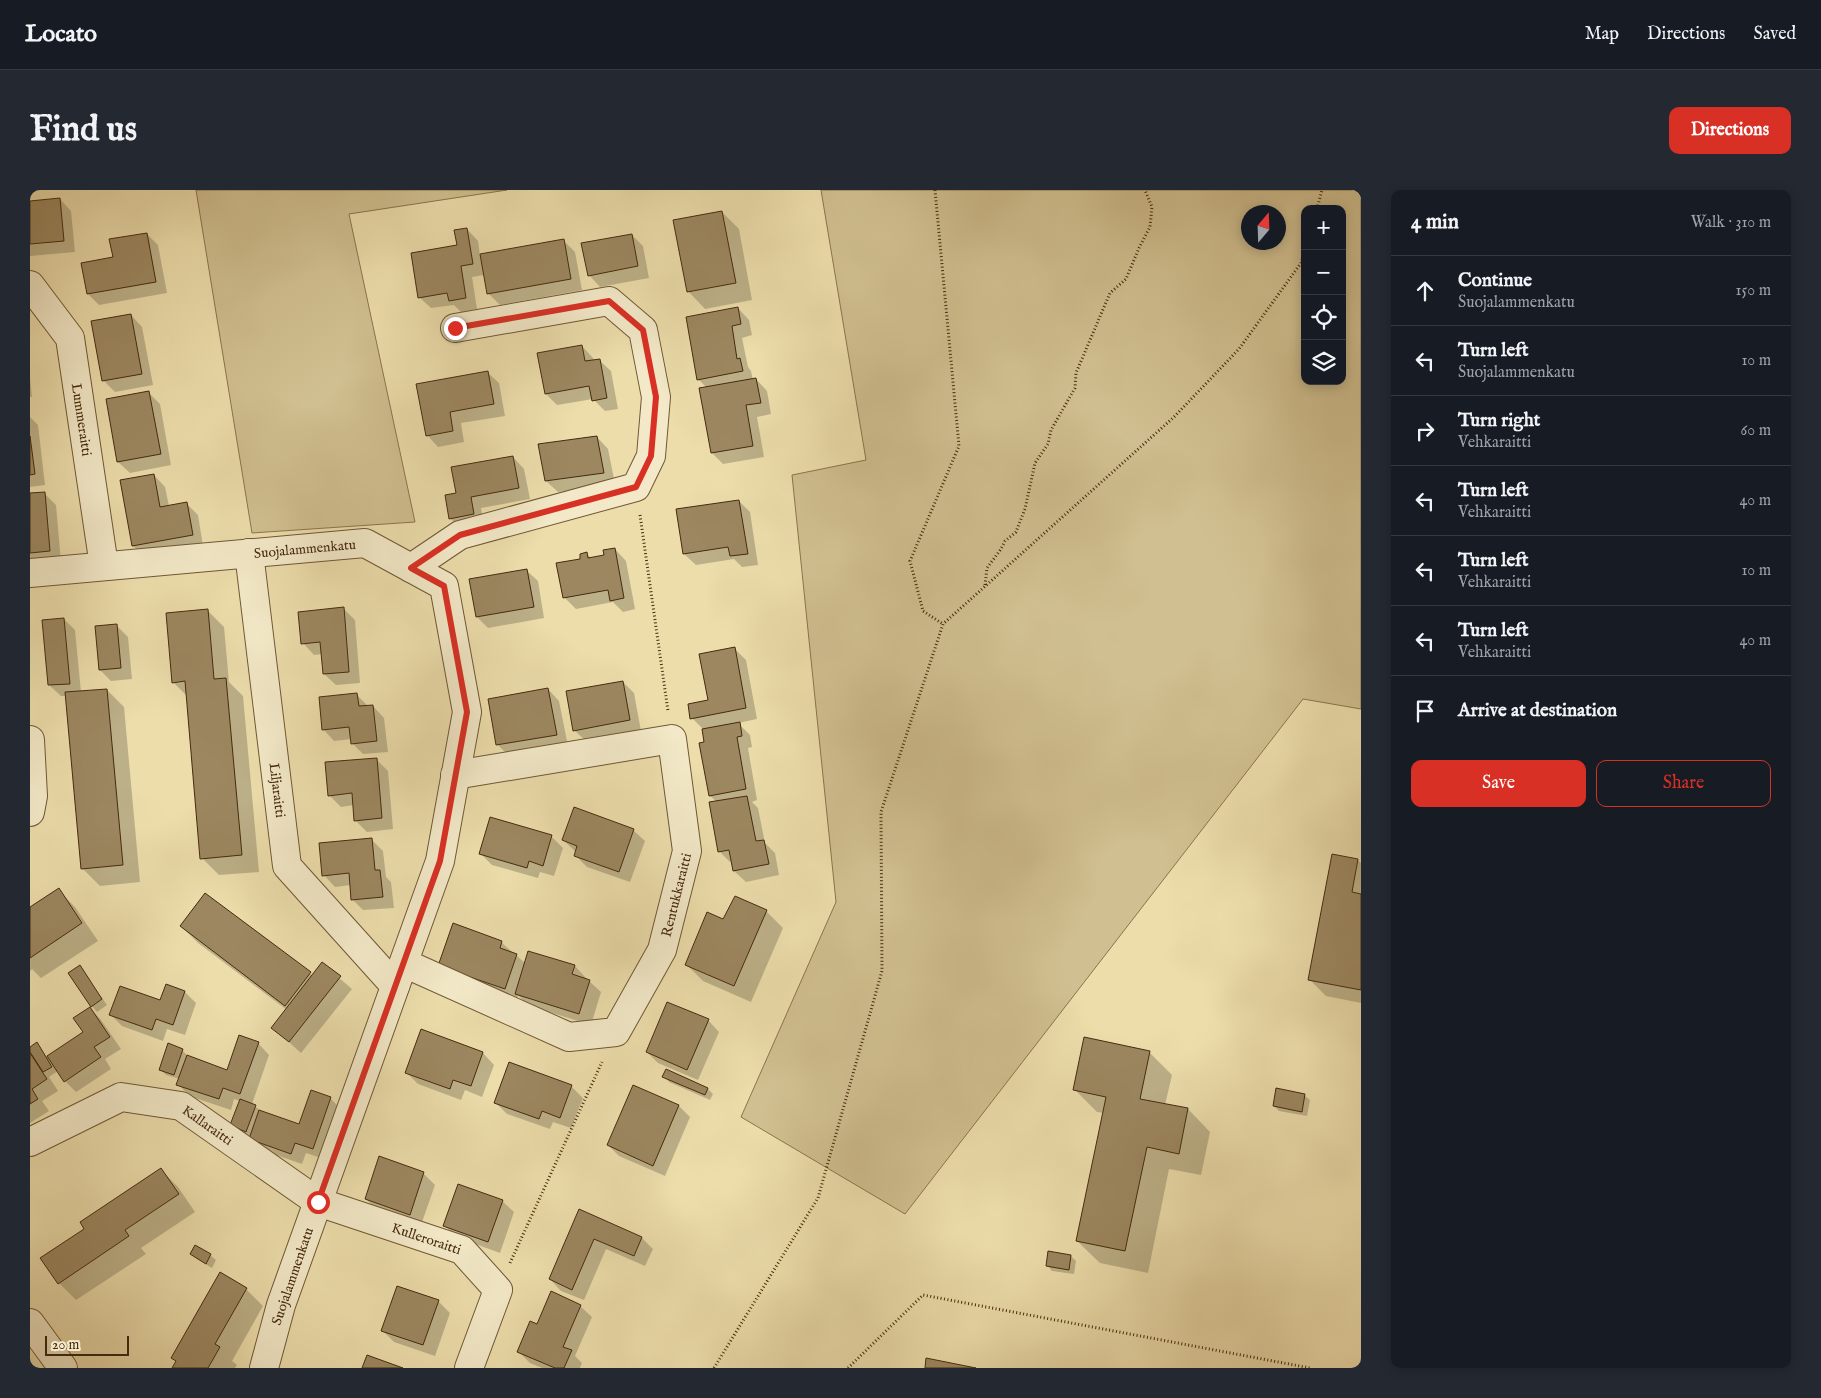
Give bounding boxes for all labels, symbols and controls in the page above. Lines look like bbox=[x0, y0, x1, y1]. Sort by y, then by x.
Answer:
text: Locato bbox=[25, 19, 97, 50]
text: Map bbox=[1585, 23, 1619, 46]
text: Directions bbox=[1647, 23, 1725, 46]
text: Saved bbox=[1753, 23, 1796, 46]
button: Directions bbox=[1669, 107, 1791, 154]
text: Find us bbox=[30, 108, 137, 153]
north arrow bbox=[1241, 205, 1286, 250]
map controls bbox=[1301, 205, 1346, 385]
button: + bbox=[1301, 205, 1346, 250]
text: 4 min bbox=[1411, 209, 1459, 236]
text: Walk · 310 m bbox=[1691, 213, 1771, 233]
button: − bbox=[1301, 250, 1346, 295]
text: Continue bbox=[1458, 269, 1532, 293]
icon: ahead bbox=[1411, 277, 1439, 305]
text: 150 m bbox=[1736, 281, 1771, 301]
text: Suojalammenkatu bbox=[1458, 293, 1575, 313]
button: locate bbox=[1301, 295, 1346, 340]
route end bbox=[444, 317, 467, 340]
text: Turn left bbox=[1458, 339, 1529, 363]
button: layers bbox=[1301, 340, 1346, 385]
icon: left bbox=[1411, 347, 1439, 375]
text: 10 m bbox=[1741, 351, 1771, 371]
text: Suojalammenkatu bbox=[1458, 363, 1575, 383]
street label: Lummeraitti bbox=[67, 382, 96, 458]
text: Turn right bbox=[1458, 409, 1540, 433]
icon: right bbox=[1411, 417, 1439, 445]
text: 60 m bbox=[1741, 421, 1771, 441]
text: Vehkaraitti bbox=[1458, 433, 1531, 453]
text: Turn left bbox=[1458, 479, 1529, 503]
icon: left bbox=[1411, 487, 1439, 515]
text: 40 m bbox=[1739, 491, 1771, 511]
text: Vehkaraitti bbox=[1458, 503, 1531, 523]
street label: Suojalammenkatu bbox=[253, 536, 357, 563]
text: Turn left bbox=[1458, 549, 1529, 573]
icon: left bbox=[1411, 557, 1439, 585]
text: 10 m bbox=[1741, 561, 1771, 581]
text: Vehkaraitti bbox=[1458, 573, 1531, 593]
text: Turn left bbox=[1458, 619, 1529, 643]
icon: left bbox=[1411, 627, 1439, 655]
text: 40 m bbox=[1739, 631, 1771, 651]
text: Vehkaraitti bbox=[1458, 643, 1531, 663]
icon: arrive bbox=[1411, 697, 1439, 725]
text: Arrive at destination bbox=[1458, 699, 1617, 723]
button: Save bbox=[1411, 760, 1586, 807]
button: Share bbox=[1596, 760, 1771, 807]
street label: Liljaraitti bbox=[265, 762, 289, 819]
street label: Rentukkaraitti bbox=[658, 851, 696, 939]
street label: Kallaraitti bbox=[178, 1102, 237, 1150]
route start bbox=[307, 1191, 330, 1214]
street label: Kulleroraitti bbox=[389, 1219, 464, 1259]
street label: Suojalammenkatu bbox=[268, 1225, 318, 1328]
scale bar bbox=[45, 1333, 129, 1356]
text: 20 m bbox=[52, 1336, 79, 1354]

